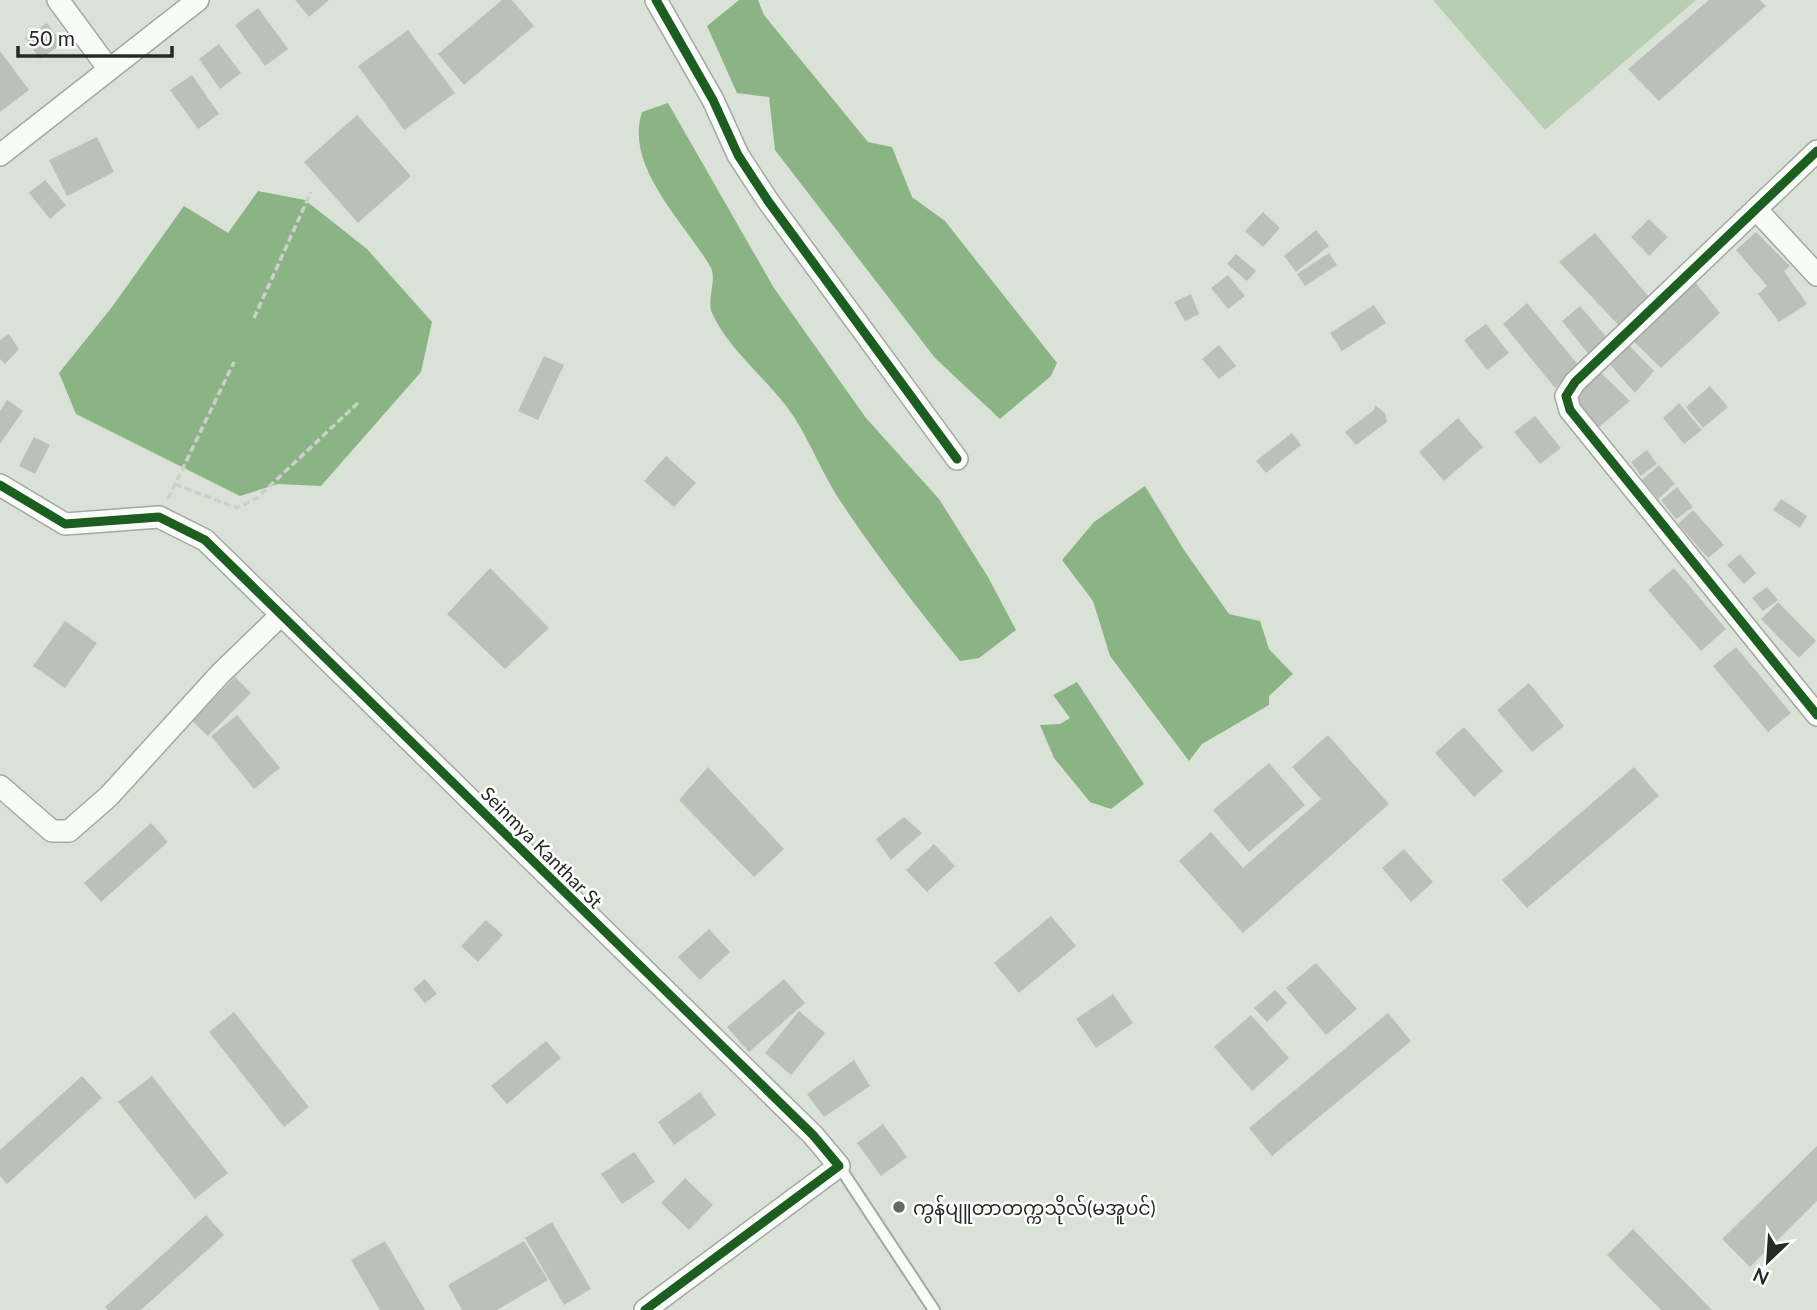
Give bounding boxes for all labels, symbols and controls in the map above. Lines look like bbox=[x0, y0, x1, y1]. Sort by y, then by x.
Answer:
scale bar bbox=[18, 14, 172, 58]
text: 50 m bbox=[28, 25, 75, 50]
street label: Seinmya Kanthar St bbox=[477, 782, 608, 913]
place label: ကွန်ပျူတာတက္ကသိုလ်(မအူပင်) bbox=[913, 1194, 1156, 1225]
marker: ကွန်ပျူတာတက္ကသိုလ်(မအူပင်) bbox=[891, 1199, 907, 1215]
north arrow bbox=[1733, 1226, 1803, 1296]
text: N bbox=[1749, 1263, 1772, 1290]

